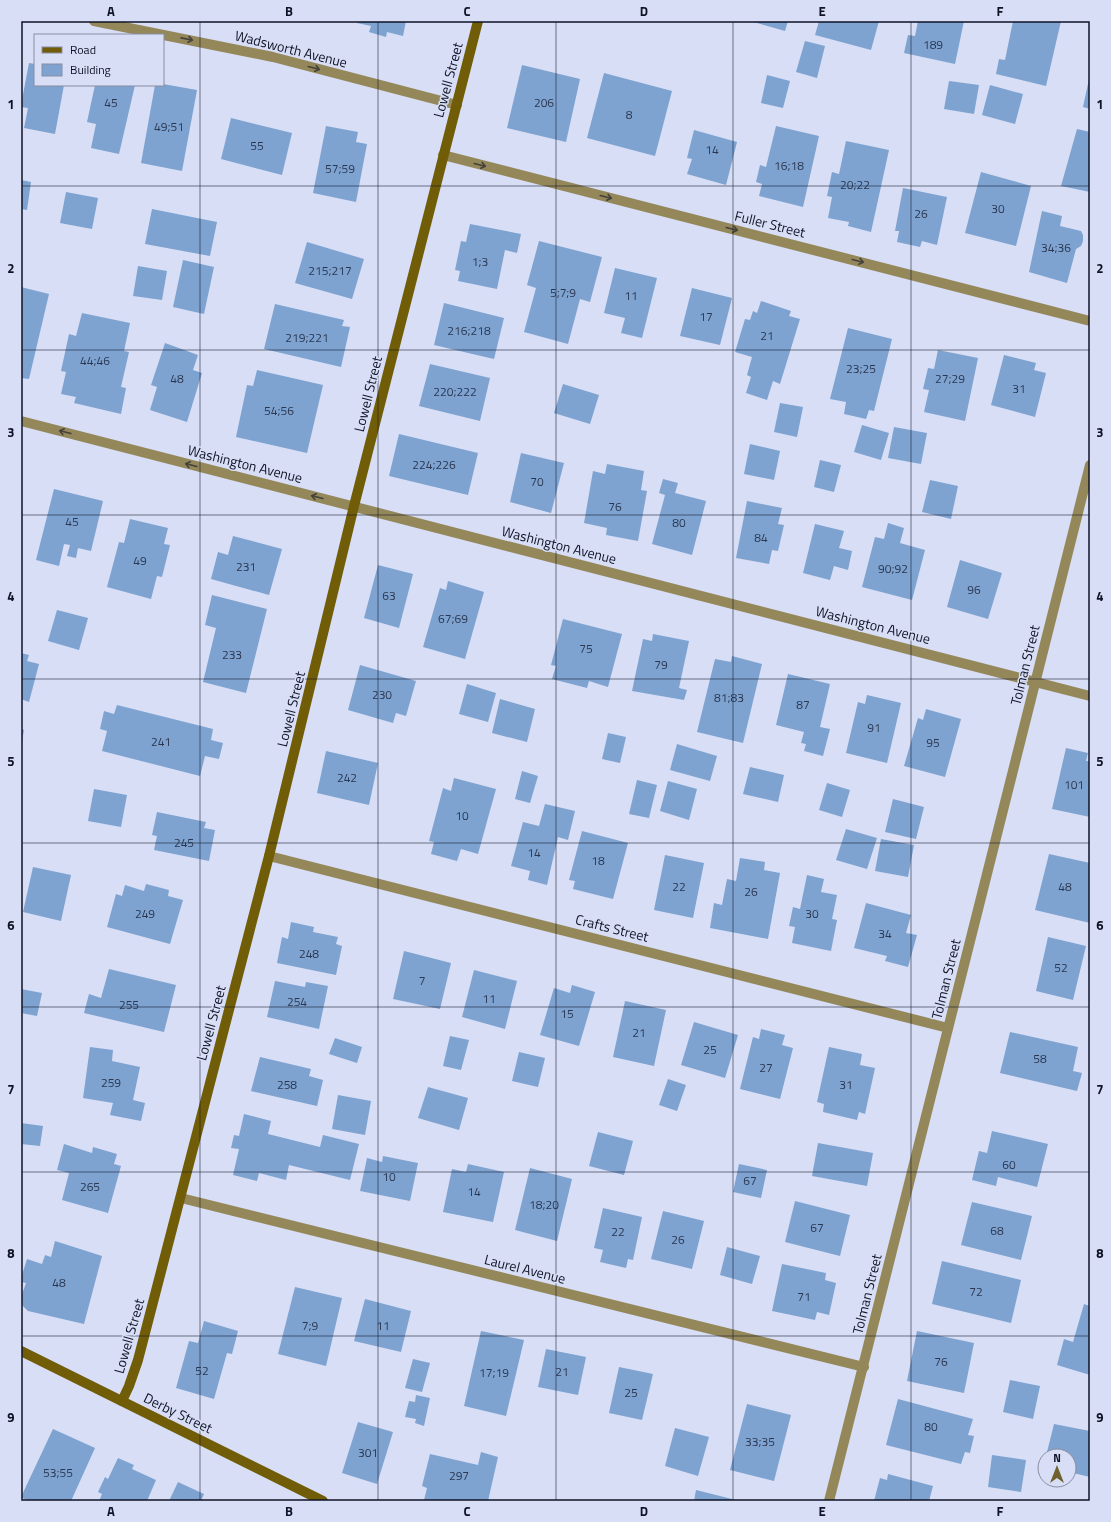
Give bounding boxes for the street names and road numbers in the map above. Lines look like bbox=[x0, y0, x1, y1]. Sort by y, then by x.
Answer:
street label: Wadsworth Avenue bbox=[233, 24, 350, 73]
street label: Lowell Street bbox=[427, 40, 468, 120]
street label: Fuller Street bbox=[733, 205, 808, 242]
street label: Lowell Street bbox=[348, 354, 387, 434]
street label: Washington Avenue bbox=[185, 439, 305, 488]
street label: Washington Avenue bbox=[499, 520, 619, 569]
street label: Washington Avenue bbox=[813, 600, 933, 649]
street label: Tolman Street bbox=[1004, 622, 1045, 707]
street label: Lowell Street bbox=[271, 669, 310, 749]
street label: Crafts Street bbox=[573, 908, 651, 947]
street label: Tolman Street bbox=[925, 936, 966, 1021]
street label: Lowell Street bbox=[190, 983, 231, 1063]
street label: Laurel Avenue bbox=[482, 1248, 568, 1289]
street label: Tolman Street bbox=[846, 1251, 887, 1336]
street label: Lowell Street bbox=[108, 1296, 149, 1376]
street label: Derby Street bbox=[140, 1387, 216, 1438]

